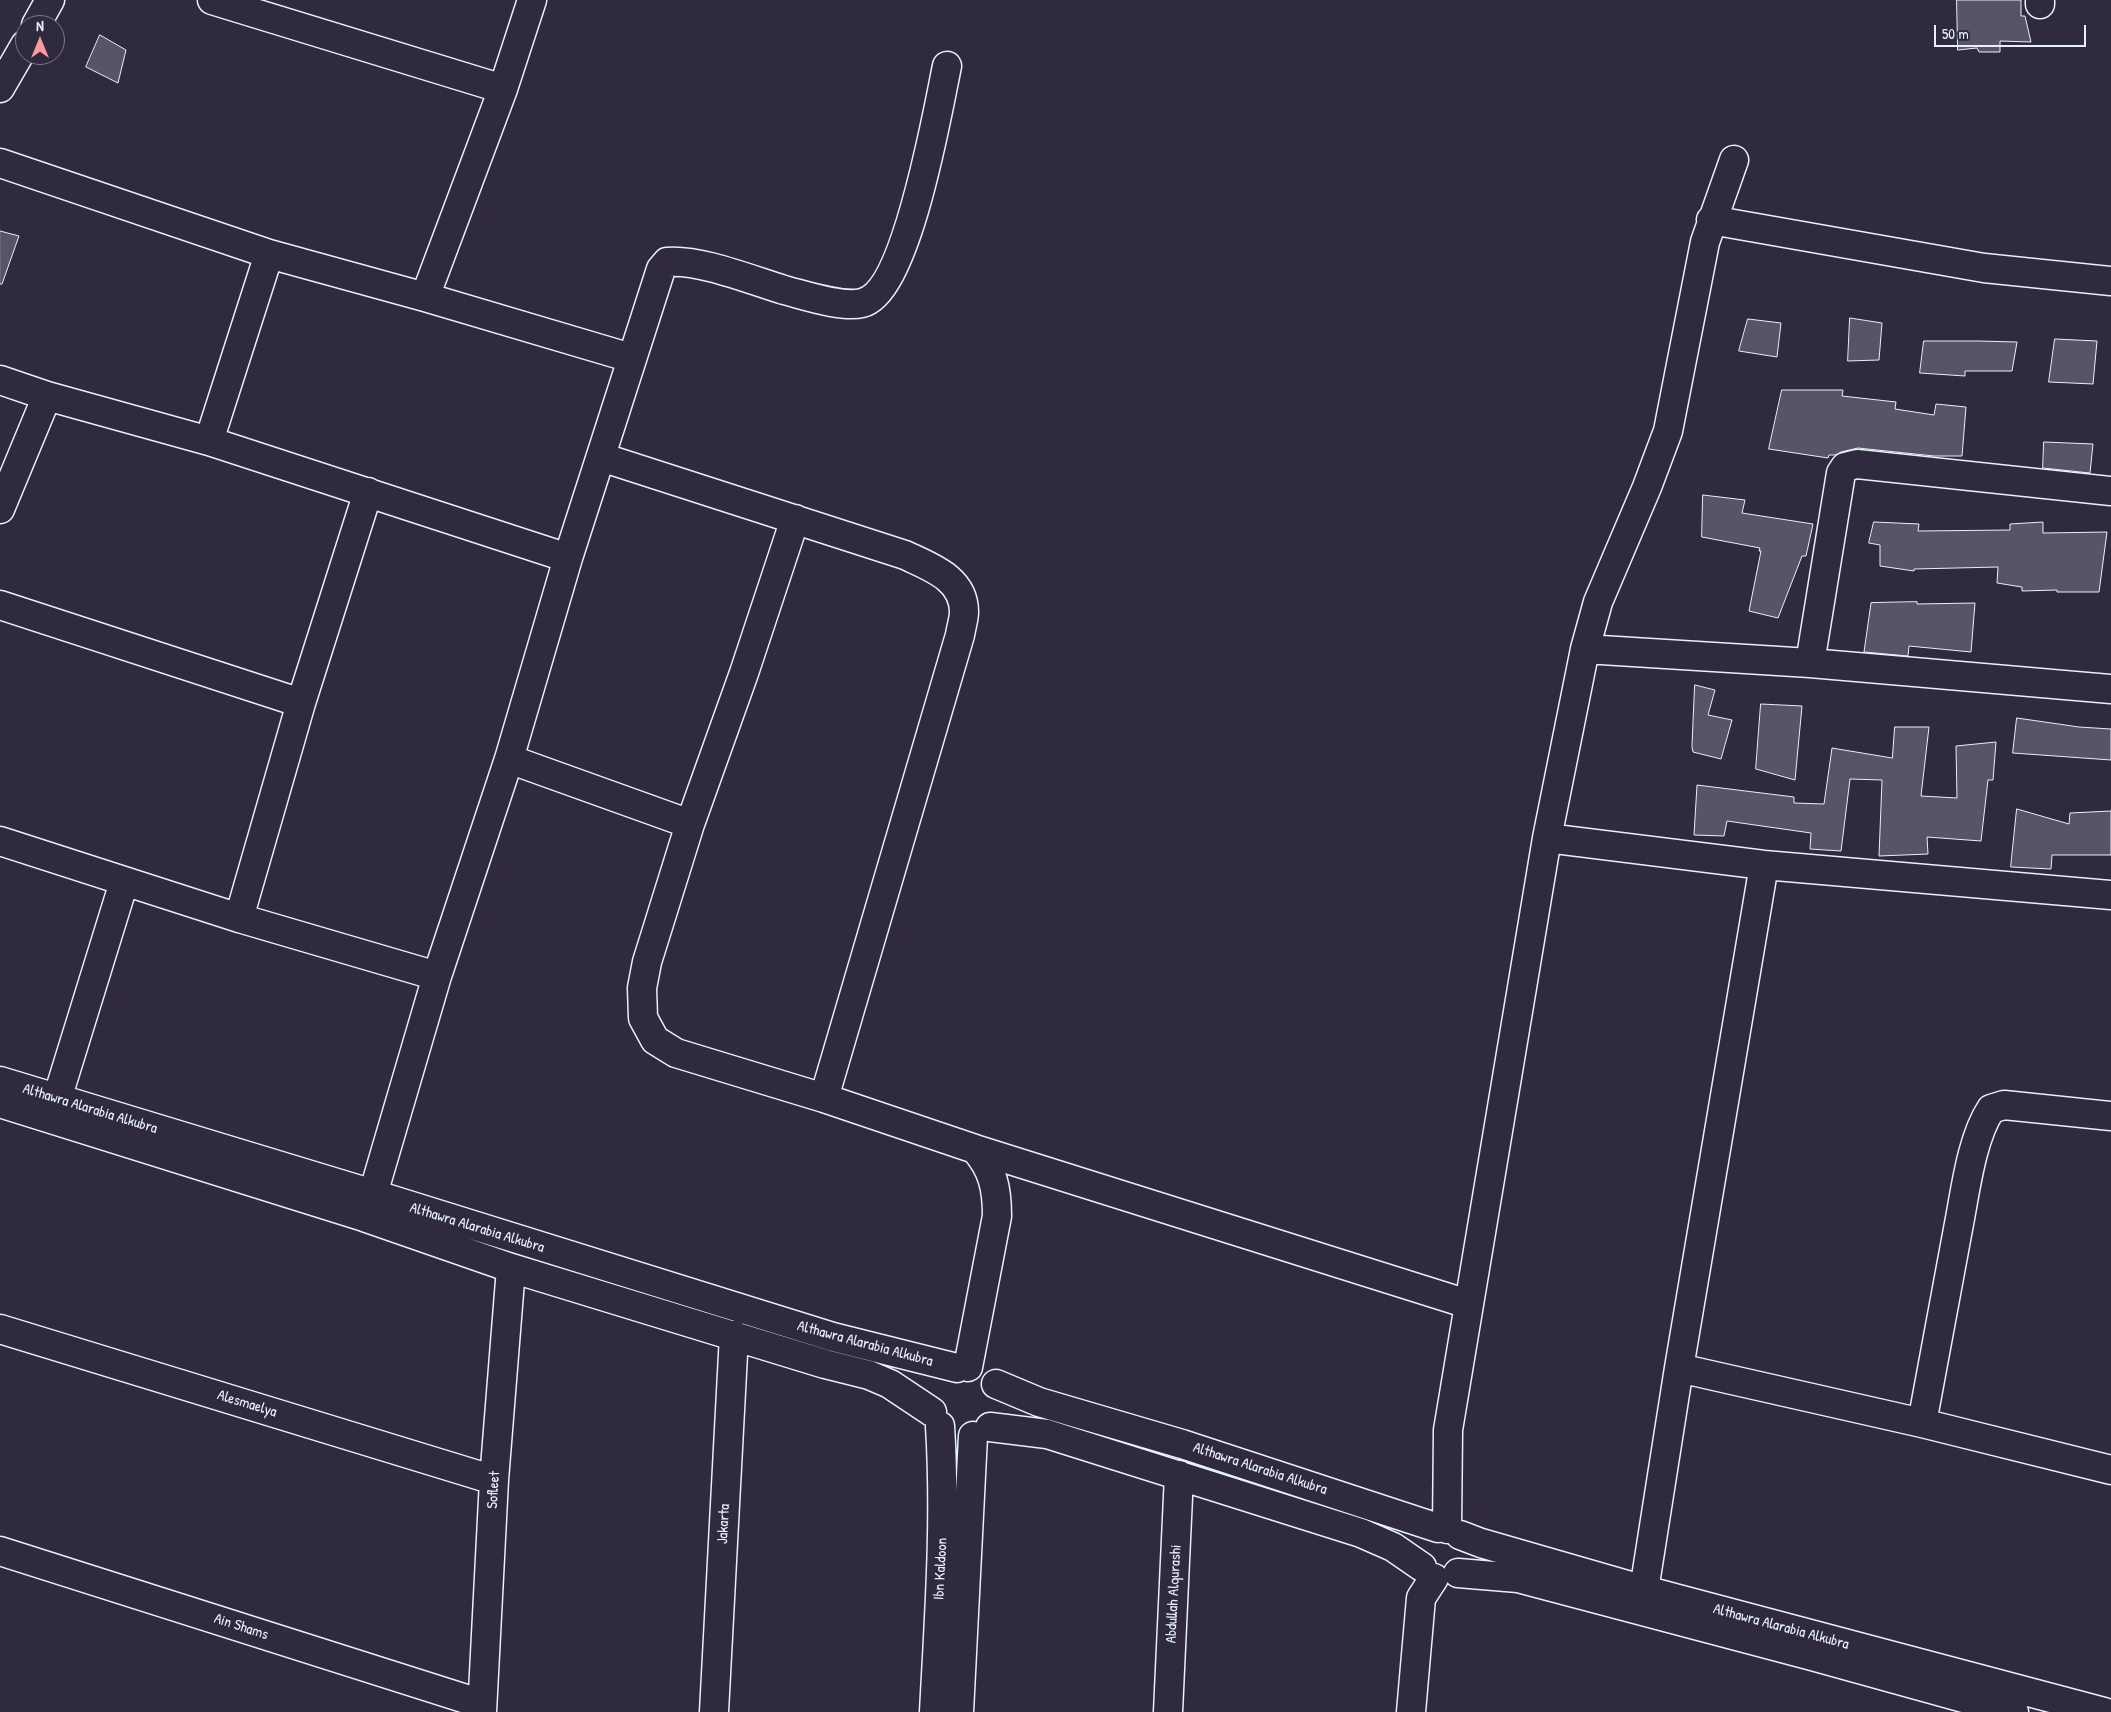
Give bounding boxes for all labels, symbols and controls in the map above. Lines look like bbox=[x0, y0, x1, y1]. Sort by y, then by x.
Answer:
north arrow bbox=[15, 15, 65, 65]
scale bar bbox=[1936, 15, 2088, 47]
text: N bbox=[36, 16, 44, 35]
text: 50 m bbox=[1942, 23, 1969, 44]
street label: Althawra Alarabia Alkubra bbox=[21, 1080, 159, 1138]
street label: Althawra Alarabia Alkubra bbox=[408, 1199, 546, 1257]
street label: Althawra Alarabia Alkubra bbox=[795, 1317, 935, 1371]
street label: Alesmaelya bbox=[215, 1386, 279, 1422]
street label: Althawra Alarabia Alkubra bbox=[1191, 1439, 1329, 1499]
street label: Sofleet bbox=[484, 1471, 504, 1509]
street label: Jakarta bbox=[714, 1503, 734, 1545]
street label: Ibn Kaldoon bbox=[930, 1537, 952, 1601]
street label: Abdullah Alqurashi bbox=[1162, 1544, 1186, 1644]
street label: Althawra Alarabia Alkubra bbox=[1711, 1600, 1851, 1654]
street label: Ain Shams bbox=[212, 1610, 270, 1644]

